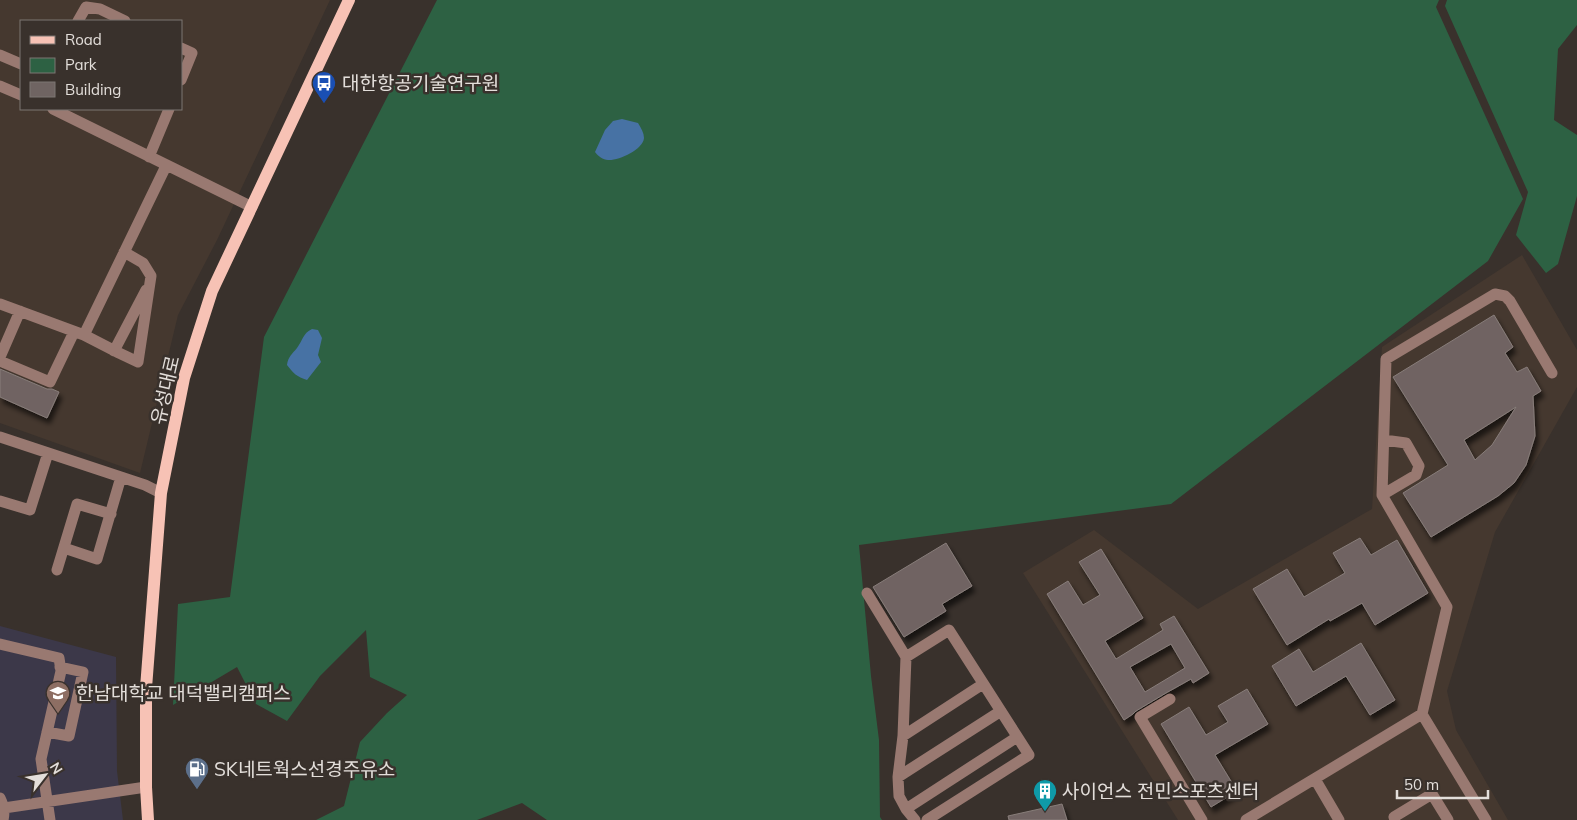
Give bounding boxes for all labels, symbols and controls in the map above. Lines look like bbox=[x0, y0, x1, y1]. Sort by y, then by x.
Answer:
legend bbox=[20, 20, 182, 110]
text: Road bbox=[65, 30, 102, 49]
text: Park bbox=[65, 55, 97, 74]
bus stop icon: 대한항공기술연구원 bbox=[311, 70, 337, 104]
place label: 대한항공기술연구원 bbox=[342, 71, 499, 95]
text: Building bbox=[65, 80, 121, 99]
street label: 유성대로 bbox=[145, 353, 185, 427]
school or university icon: 한남대학교 대덕밸리캠퍼스 bbox=[45, 680, 71, 714]
place label: 한남대학교 대덕밸리캠퍼스 bbox=[76, 681, 291, 705]
north arrow bbox=[20, 750, 70, 800]
fuel station icon: SK네트웍스선경주유소 bbox=[184, 756, 210, 790]
place label: SK네트웍스선경주유소 bbox=[214, 757, 395, 781]
text: N bbox=[46, 759, 67, 777]
scale bar bbox=[1397, 768, 1488, 800]
text: 50 m bbox=[1404, 775, 1439, 794]
building icon: 사이언스 전민스포츠센터 bbox=[1032, 778, 1058, 812]
place label: 사이언스 전민스포츠센터 bbox=[1062, 779, 1259, 803]

